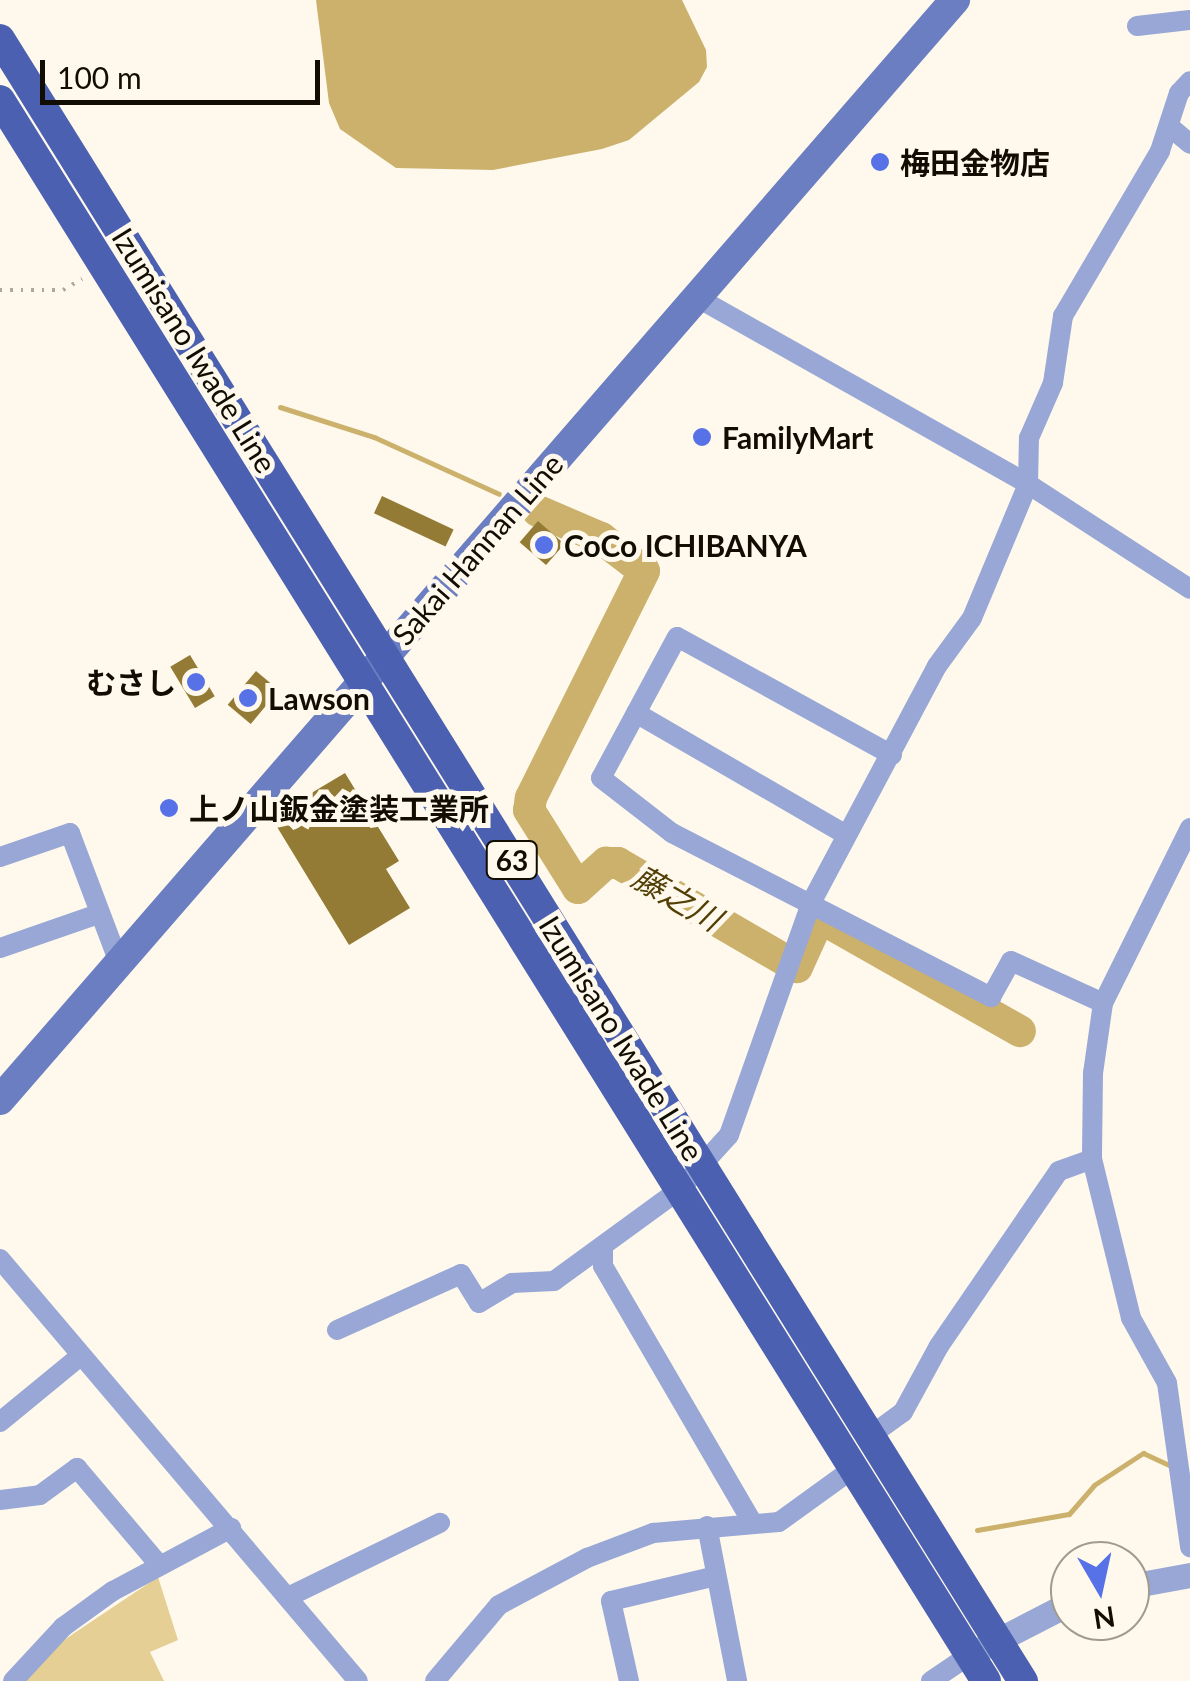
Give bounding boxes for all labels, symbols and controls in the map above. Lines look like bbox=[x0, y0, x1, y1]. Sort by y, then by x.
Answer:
scale bar bbox=[45, 40, 325, 102]
text: 100 m bbox=[57, 59, 142, 95]
place label: 梅田金物店 bbox=[900, 144, 1050, 180]
marker: 梅田金物店 bbox=[869, 151, 891, 173]
street label: Izumisano Iwade Line bbox=[105, 221, 285, 479]
place label: FamilyMart bbox=[722, 419, 873, 455]
marker: FamilyMart bbox=[691, 426, 713, 448]
street label: Sakai Hannan Line bbox=[384, 446, 570, 652]
place label: CoCo ICHIBANYA bbox=[564, 527, 807, 563]
marker: CoCo ICHIBANYA bbox=[533, 534, 555, 556]
place label: むさし bbox=[86, 664, 176, 700]
marker: むさし bbox=[185, 671, 207, 693]
place label: Lawson bbox=[268, 680, 370, 716]
marker: Lawson bbox=[237, 687, 259, 709]
place label: 上ノ山鈑金塗装工業所 bbox=[189, 790, 489, 826]
marker: 上ノ山鈑金塗装工業所 bbox=[158, 797, 180, 819]
road number: 63 bbox=[484, 837, 540, 883]
water label: 藤之川 bbox=[626, 857, 728, 939]
street label: Izumisano Iwade Line bbox=[532, 909, 712, 1167]
north arrow bbox=[1050, 1541, 1150, 1641]
text: N bbox=[1091, 1600, 1118, 1637]

